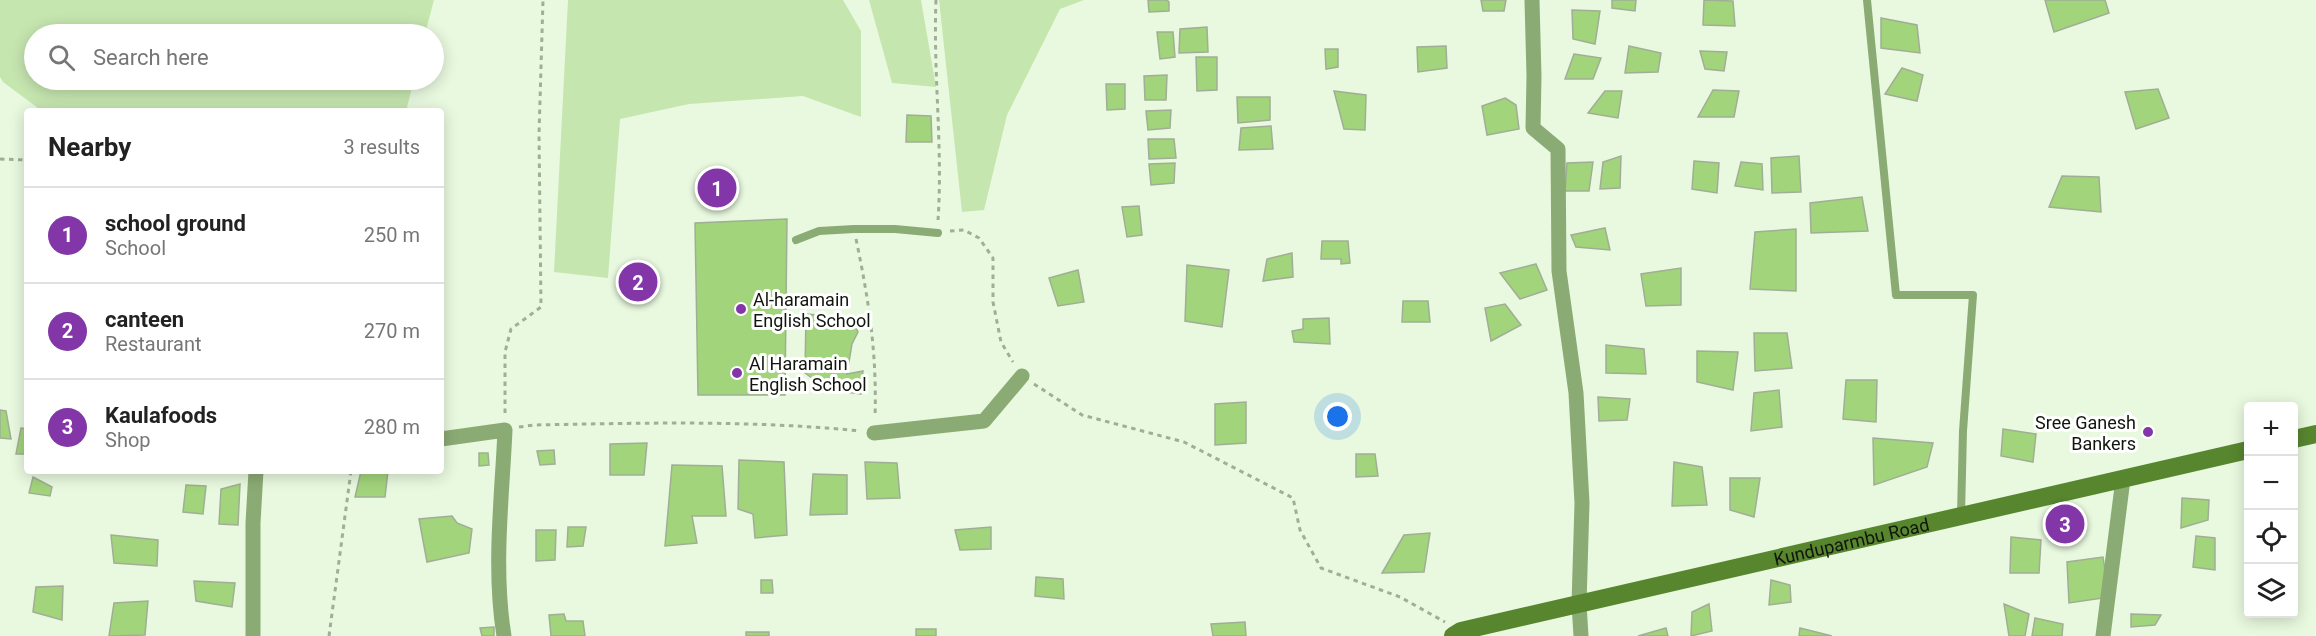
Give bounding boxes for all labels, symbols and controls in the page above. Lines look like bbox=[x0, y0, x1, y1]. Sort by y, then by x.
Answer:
search box bbox=[24, 24, 444, 90]
icon: search bbox=[45, 41, 78, 74]
text: Search here bbox=[93, 45, 209, 70]
text: Nearby bbox=[48, 132, 131, 162]
text: 3 results bbox=[344, 135, 420, 159]
pin: 1 bbox=[698, 166, 736, 210]
text: school ground bbox=[105, 211, 246, 236]
text: 1 bbox=[62, 223, 73, 247]
text: 250 m bbox=[364, 223, 420, 247]
text: School bbox=[105, 236, 166, 260]
pin: 2 bbox=[618, 260, 658, 304]
place label: Al-haramain English School bbox=[753, 289, 871, 331]
marker: Al-haramain English School bbox=[734, 302, 748, 316]
text: canteen bbox=[105, 307, 184, 332]
text: 2 bbox=[62, 319, 73, 343]
text: 270 m bbox=[364, 319, 420, 343]
text: Restaurant bbox=[105, 332, 202, 356]
place label: Al Haramain English School bbox=[749, 353, 867, 395]
marker: Al Haramain English School bbox=[730, 366, 744, 380]
your location bbox=[1323, 402, 1352, 431]
map controls bbox=[2244, 402, 2298, 618]
button: + bbox=[2244, 402, 2298, 456]
text: Kaulafoods bbox=[105, 403, 217, 428]
place label: Sree Ganesh Bankers bbox=[2035, 412, 2136, 454]
text: 3 bbox=[62, 415, 73, 439]
text: 280 m bbox=[364, 415, 420, 439]
marker: Sree Ganesh Bankers bbox=[2141, 425, 2155, 439]
text: Shop bbox=[105, 428, 151, 452]
button: − bbox=[2244, 456, 2298, 510]
pin: 3 bbox=[2046, 502, 2084, 546]
button: locate bbox=[2244, 510, 2298, 564]
street label: Kunduparmbu Road bbox=[1772, 513, 1931, 569]
button: layers bbox=[2244, 564, 2298, 618]

